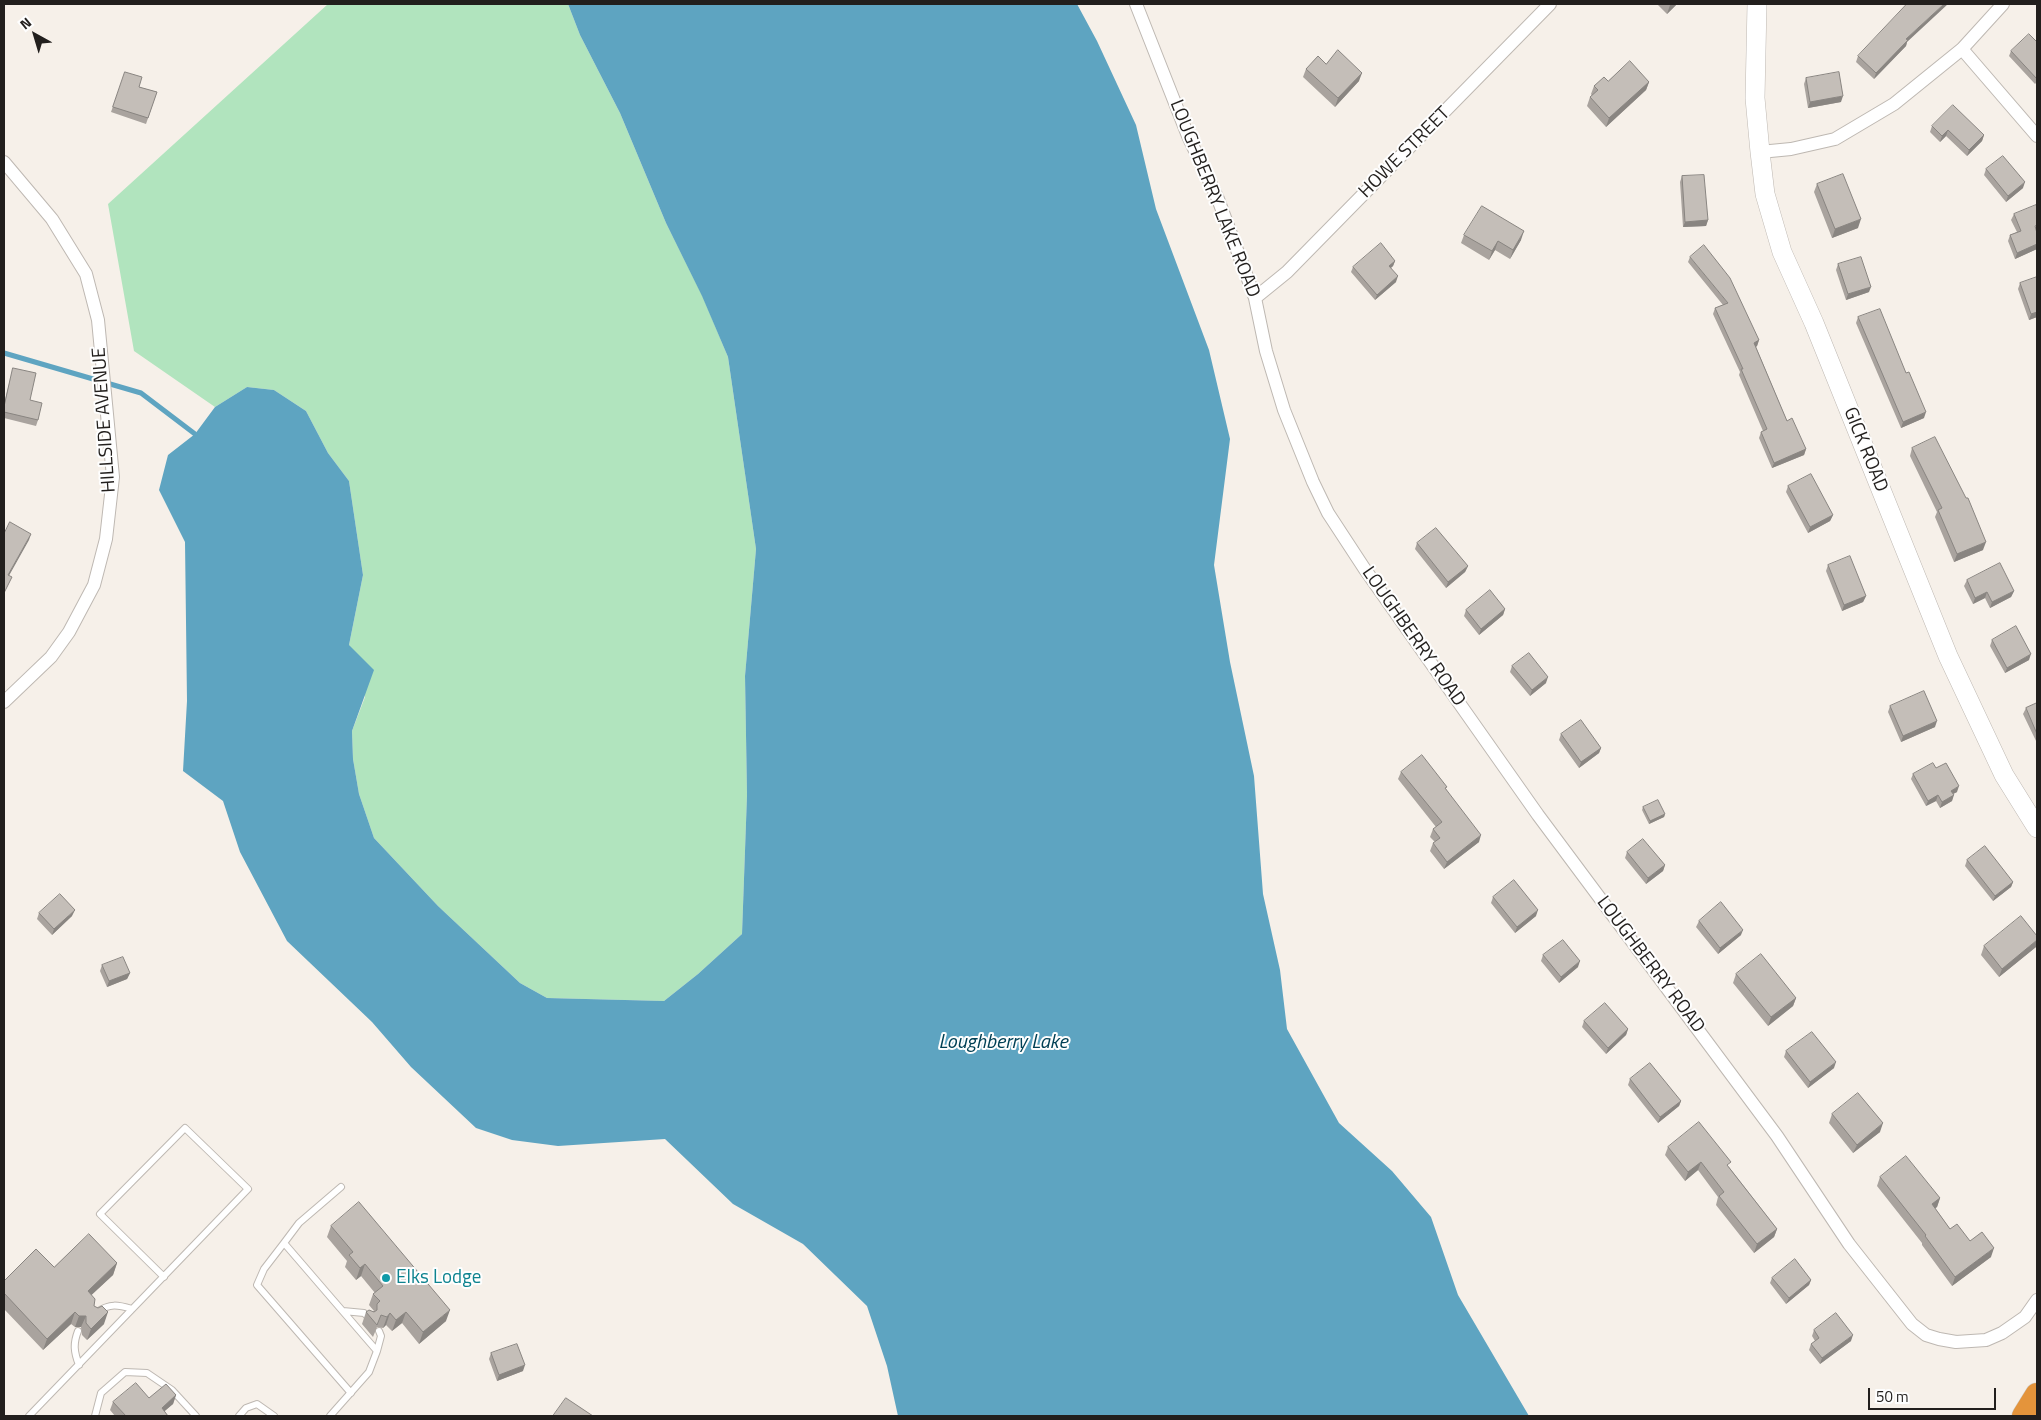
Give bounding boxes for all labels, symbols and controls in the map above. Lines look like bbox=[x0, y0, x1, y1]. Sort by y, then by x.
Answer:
north arrow bbox=[10, 10, 60, 60]
text: N bbox=[15, 12, 36, 34]
street label: LOUGHBERRY LAKE ROAD bbox=[1164, 97, 1264, 301]
street label: HOWE STREET bbox=[1355, 103, 1455, 203]
street label: HILLSIDE AVENUE bbox=[89, 347, 121, 493]
street label: GICK ROAD bbox=[1838, 404, 1892, 496]
street label: LOUGHBERRY ROAD bbox=[1356, 563, 1470, 711]
street label: LOUGHBERRY ROAD bbox=[1591, 892, 1709, 1038]
water label: Loughberry Lake bbox=[938, 1031, 1068, 1055]
place label: Elks Lodge bbox=[396, 1267, 481, 1289]
marker: Elks Lodge bbox=[380, 1272, 392, 1284]
scale bar bbox=[1871, 1378, 1998, 1410]
text: 50 m bbox=[1876, 1385, 1909, 1408]

